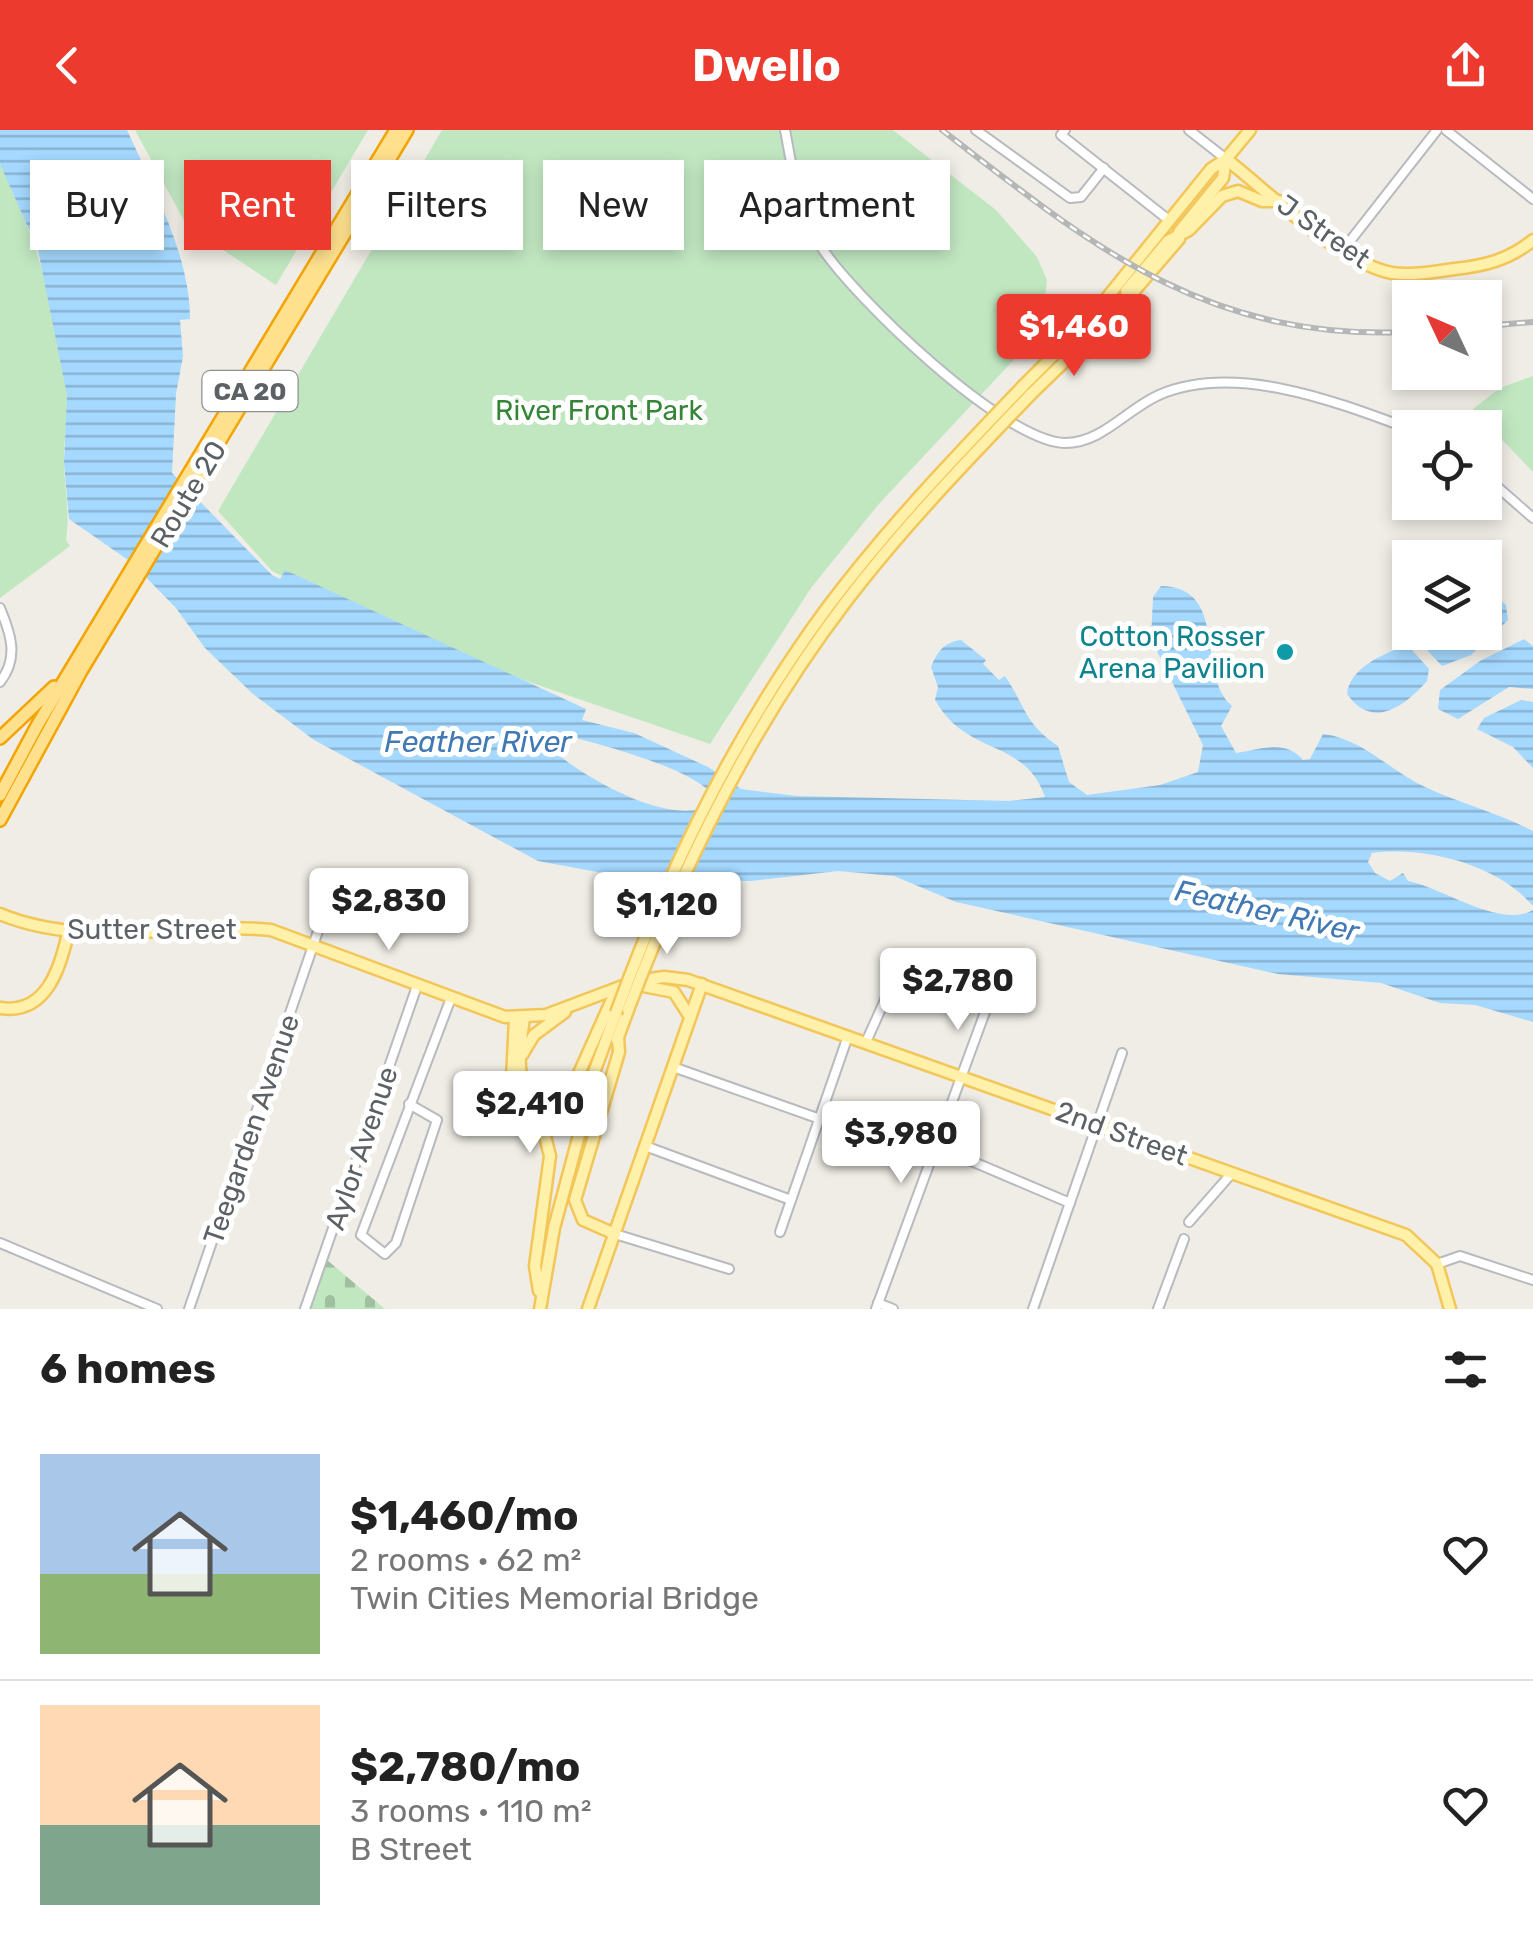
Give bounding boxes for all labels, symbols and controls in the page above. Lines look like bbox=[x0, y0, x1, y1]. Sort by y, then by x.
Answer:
icon: back bbox=[40, 38, 95, 93]
icon: share bbox=[1438, 38, 1493, 93]
text: Dwello bbox=[692, 39, 841, 92]
chip: Buy bbox=[30, 160, 164, 250]
chip: Rent bbox=[184, 160, 331, 250]
chip: Filters bbox=[351, 160, 523, 250]
chip: New bbox=[543, 160, 684, 250]
chip: Apartment bbox=[704, 160, 950, 250]
street label: J Street bbox=[1271, 188, 1376, 275]
north arrow bbox=[1392, 280, 1502, 390]
map controls bbox=[1392, 280, 1502, 650]
pin: $1,460 bbox=[993, 294, 1155, 379]
text: $1,460 bbox=[1019, 307, 1129, 345]
road number: CA 20 bbox=[202, 371, 298, 411]
park label: River Front Park bbox=[495, 394, 703, 427]
button: locate bbox=[1392, 410, 1502, 520]
street label: Route 20 bbox=[144, 435, 233, 554]
button: layers bbox=[1392, 540, 1502, 650]
place label: Cotton Rosser Arena Pavilion bbox=[1079, 620, 1265, 685]
marker: Cotton Rosser Arena Pavilion bbox=[1274, 641, 1296, 663]
water label: Feather River bbox=[384, 724, 573, 760]
pin: $2,830 bbox=[308, 868, 470, 953]
pin: $1,120 bbox=[586, 872, 748, 957]
water label: Feather River bbox=[1172, 872, 1364, 950]
text: $2,830 bbox=[331, 881, 447, 919]
text: $1,120 bbox=[616, 885, 718, 923]
street label: Sutter Street bbox=[67, 913, 237, 946]
pin: $2,780 bbox=[877, 948, 1039, 1033]
text: $2,780 bbox=[902, 961, 1014, 999]
street label: Teegarden Avenue bbox=[197, 1010, 306, 1248]
street label: Aylor Avenue bbox=[318, 1062, 405, 1234]
pin: $2,410 bbox=[449, 1071, 611, 1156]
text: $2,410 bbox=[475, 1084, 585, 1122]
street label: 2nd Street bbox=[1051, 1094, 1192, 1173]
pin: $3,980 bbox=[820, 1101, 982, 1186]
text: $3,980 bbox=[844, 1114, 958, 1152]
icon: filters bbox=[1438, 1342, 1493, 1397]
text: 6 homes bbox=[40, 1344, 216, 1394]
text: $1,460/mo bbox=[350, 1491, 579, 1541]
icon: home bbox=[120, 1494, 240, 1614]
icon: heart bbox=[1438, 1527, 1493, 1582]
text: 2 rooms · 62 m² bbox=[350, 1541, 582, 1579]
text: Twin Cities Memorial Bridge bbox=[350, 1579, 759, 1617]
text: $2,780/mo bbox=[350, 1742, 581, 1792]
icon: home bbox=[120, 1745, 240, 1865]
icon: heart bbox=[1438, 1778, 1493, 1833]
text: 3 rooms · 110 m² bbox=[350, 1792, 592, 1830]
text: B Street bbox=[350, 1830, 472, 1868]

